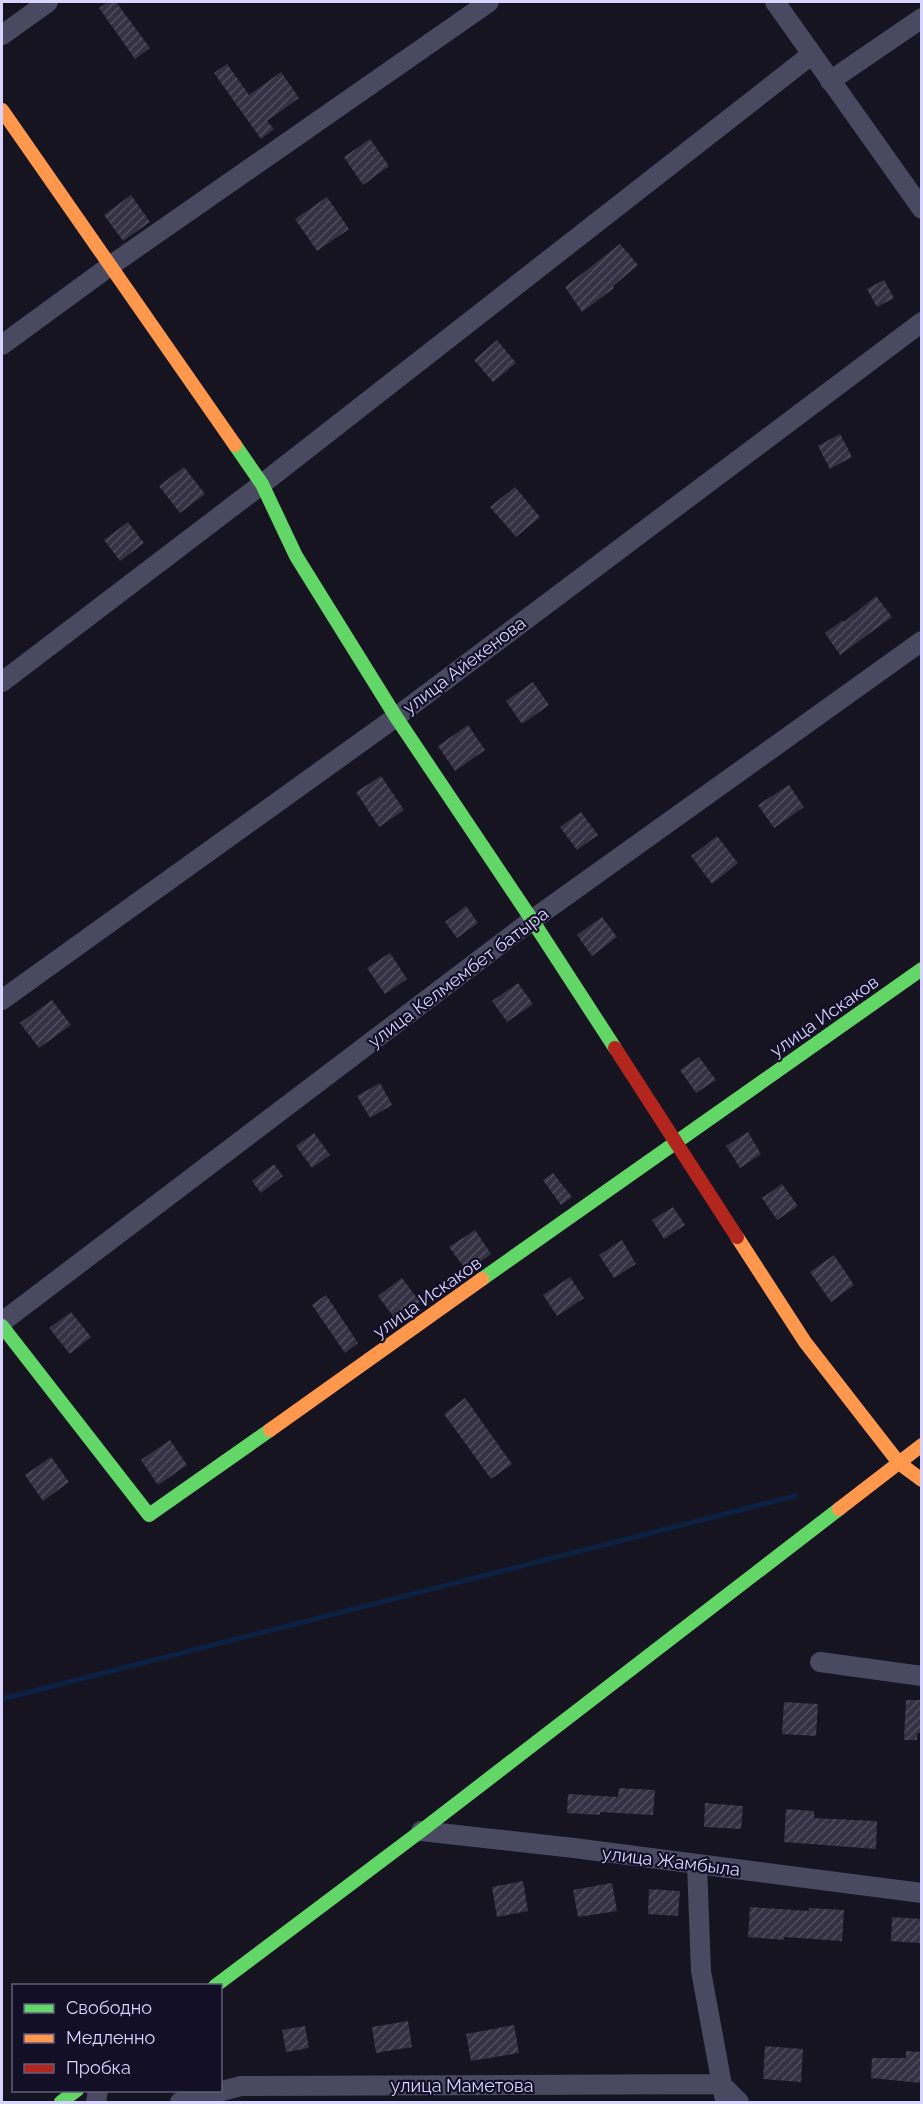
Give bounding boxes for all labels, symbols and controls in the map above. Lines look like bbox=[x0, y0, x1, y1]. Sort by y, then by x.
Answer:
street label: улица Айекенова bbox=[398, 612, 530, 718]
street label: улица Келмембет батыра bbox=[364, 902, 552, 1052]
street label: улица Искаков bbox=[766, 971, 882, 1061]
street label: улица Искаков bbox=[369, 1252, 485, 1342]
street label: улица Жамбыла bbox=[601, 1842, 741, 1880]
legend bbox=[12, 1984, 222, 2092]
text: Свободно bbox=[66, 1997, 152, 2018]
text: Медленно bbox=[66, 2027, 155, 2048]
text: Пробка bbox=[66, 2057, 131, 2078]
street label: улица Маметова bbox=[391, 2075, 533, 2096]

